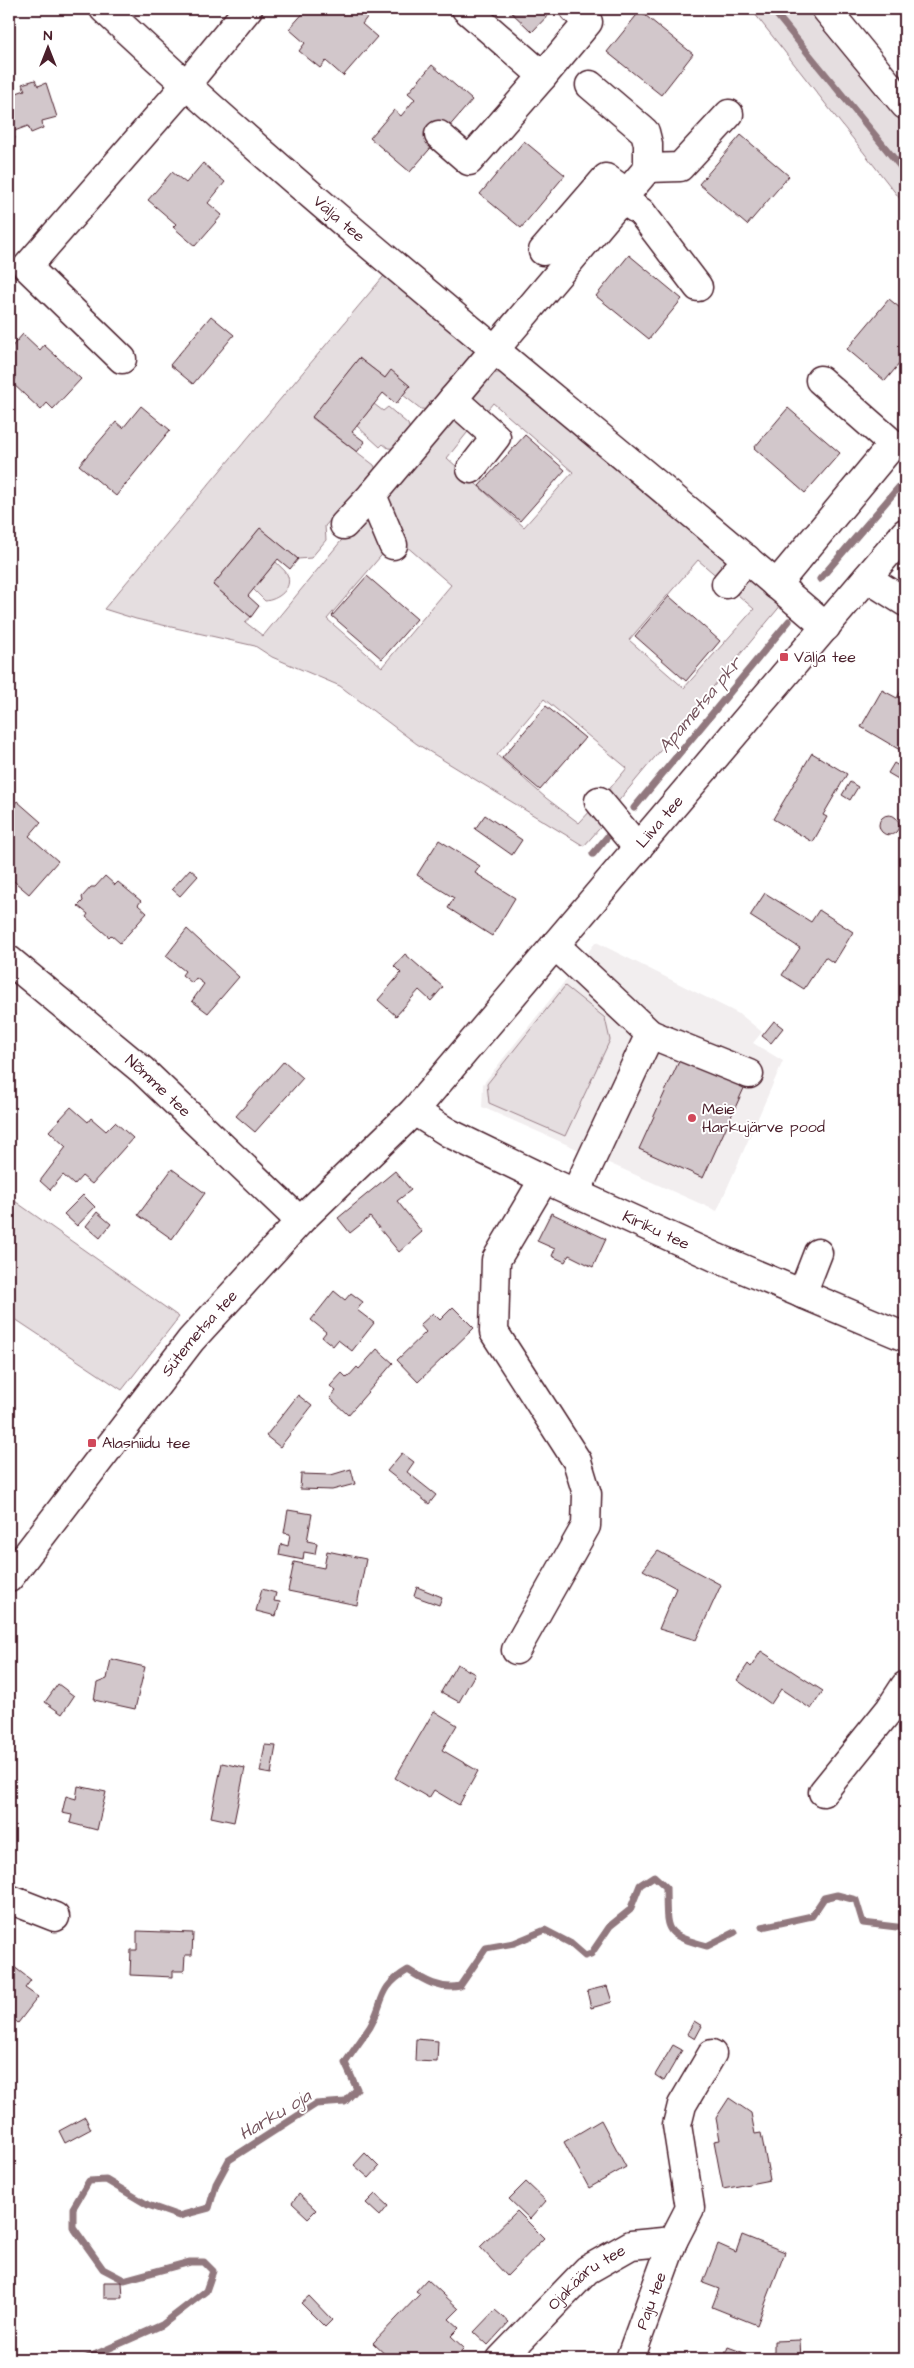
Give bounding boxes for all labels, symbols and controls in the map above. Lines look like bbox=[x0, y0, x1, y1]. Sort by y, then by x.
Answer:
north arrow bbox=[22, 22, 72, 72]
text: N bbox=[44, 26, 53, 46]
street label: Välja tee bbox=[308, 190, 370, 247]
place label: Välja tee bbox=[794, 646, 856, 668]
water label: Apametsa pkr bbox=[652, 650, 749, 758]
marker: Välja tee bbox=[778, 651, 790, 663]
street label: Liiva tee bbox=[631, 790, 689, 853]
street label: Nõmme tee bbox=[120, 1049, 196, 1122]
place label: Meie Harkujärve pood bbox=[702, 1098, 825, 1138]
marker: Meie Harkujärve pood bbox=[686, 1112, 698, 1124]
street label: Kiriku tee bbox=[619, 1205, 693, 1255]
street label: Sütemetsa tee bbox=[156, 1285, 243, 1381]
place label: Alasniidu tee bbox=[102, 1432, 191, 1454]
marker: Alasniidu tee bbox=[86, 1437, 98, 1449]
water label: Harku oja bbox=[234, 2083, 316, 2146]
street label: Ojakääru tee bbox=[543, 2239, 630, 2315]
street label: Paju tee bbox=[631, 2269, 672, 2332]

